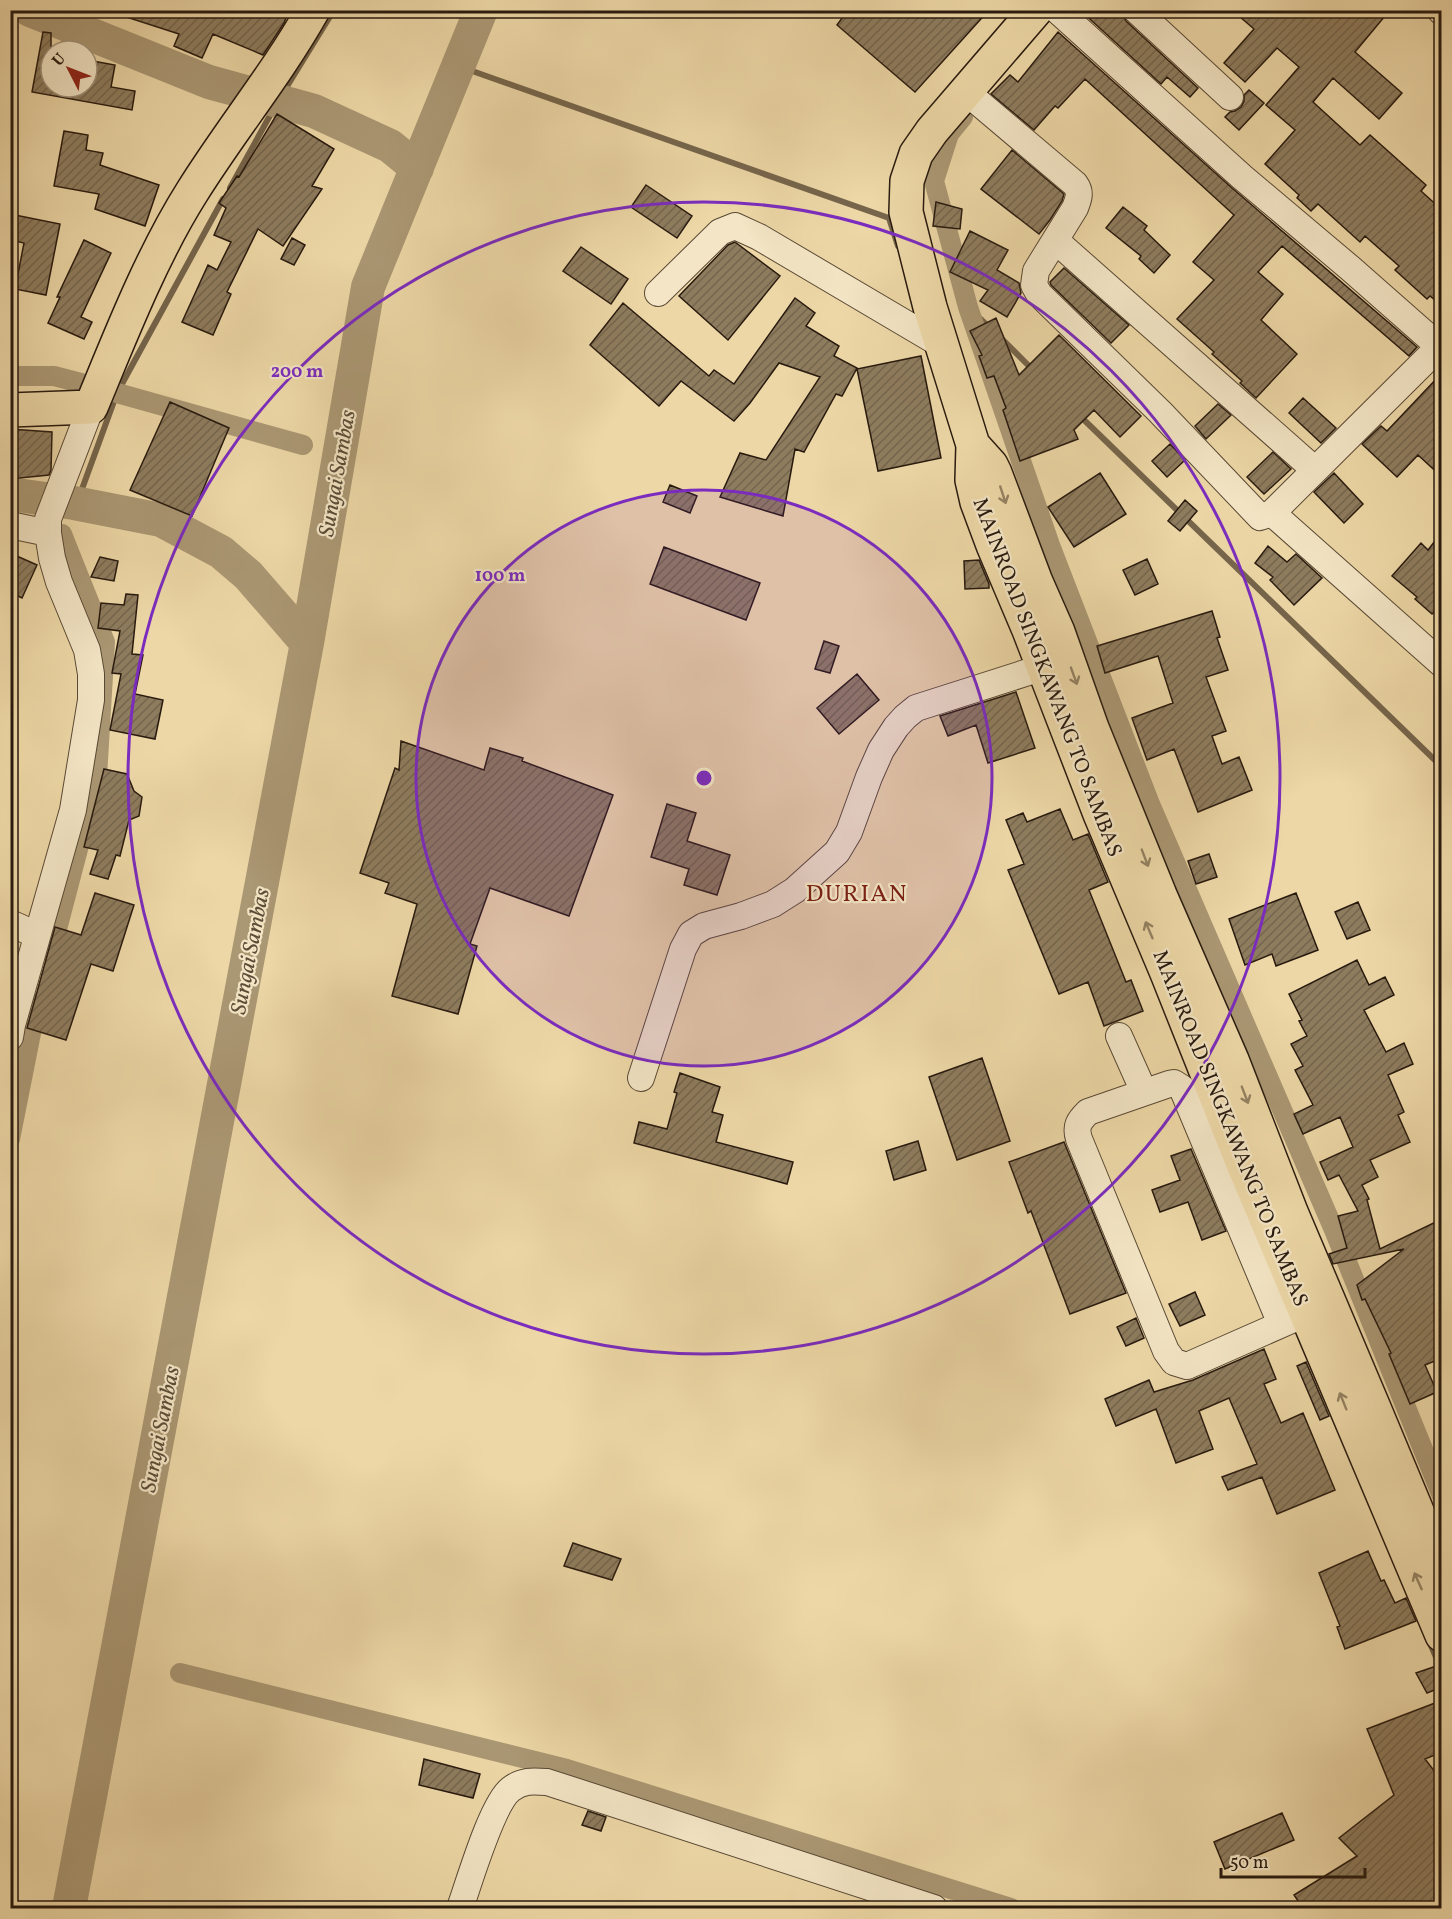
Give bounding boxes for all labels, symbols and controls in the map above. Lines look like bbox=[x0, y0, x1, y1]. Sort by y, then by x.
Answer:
north arrow bbox=[39, 39, 99, 99]
text: U bbox=[47, 49, 71, 72]
text: 200 m bbox=[271, 360, 323, 385]
water label: Sungai Sambas bbox=[312, 408, 365, 539]
one-way arrow bbox=[998, 485, 1009, 504]
street label: MAINROAD SINGKAWANG TO SAMBAS bbox=[965, 494, 1129, 861]
text: 100 m bbox=[475, 564, 525, 589]
one-way arrow bbox=[1069, 666, 1080, 685]
centre of rings bbox=[694, 768, 714, 788]
one-way arrow bbox=[1140, 848, 1151, 866]
district label: DURIAN bbox=[806, 878, 908, 912]
water label: Sungai Sambas bbox=[224, 886, 279, 1017]
one-way arrow bbox=[1142, 921, 1154, 939]
street label: MAINROAD SINGKAWANG TO SAMBAS bbox=[1145, 946, 1315, 1311]
one-way arrow bbox=[1240, 1086, 1251, 1104]
water label: Sungai Sambas bbox=[134, 1364, 189, 1495]
one-way arrow bbox=[1337, 1392, 1348, 1411]
one-way arrow bbox=[1412, 1572, 1423, 1591]
scale bar bbox=[1221, 1841, 1365, 1879]
text: 50 m bbox=[1230, 1851, 1269, 1876]

